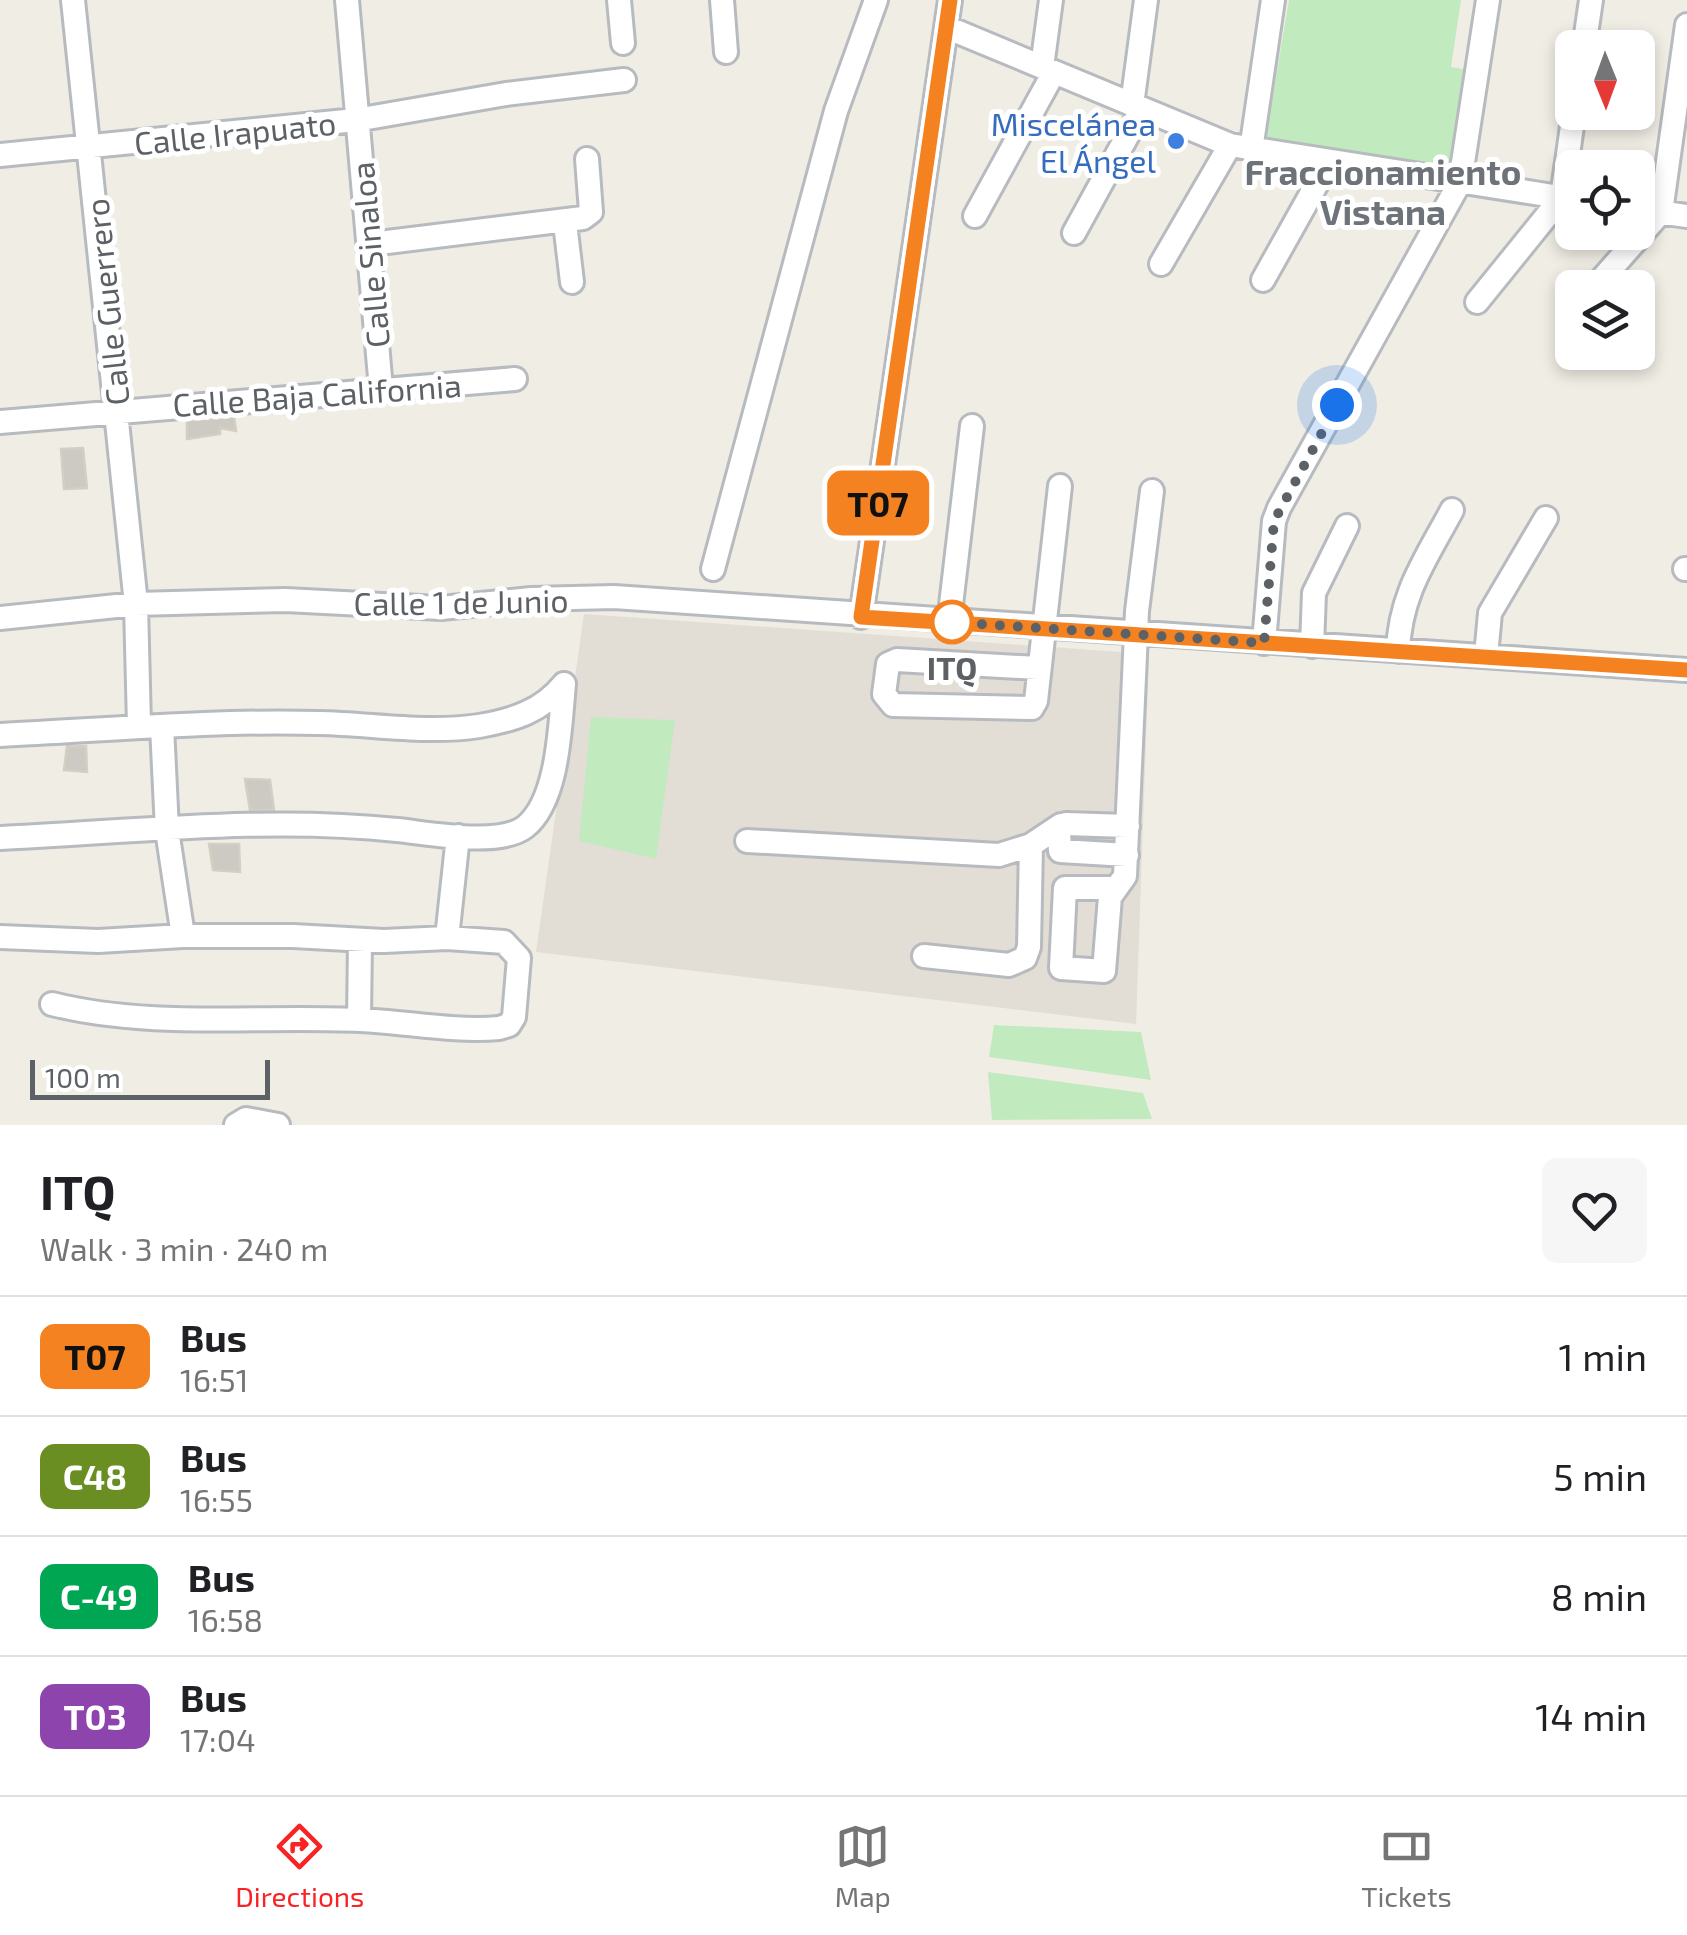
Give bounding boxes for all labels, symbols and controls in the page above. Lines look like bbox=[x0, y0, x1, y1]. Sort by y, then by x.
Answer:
north arrow bbox=[1555, 30, 1655, 130]
map controls bbox=[1555, 30, 1655, 370]
street label: Calle Irapuato bbox=[132, 103, 338, 161]
place label: Miscelánea El Ángel bbox=[991, 104, 1156, 179]
marker: Miscelánea El Ángel bbox=[1165, 130, 1187, 152]
district label: Fraccionamiento Vistana bbox=[1245, 150, 1521, 232]
button: locate bbox=[1555, 150, 1655, 250]
street label: Calle Sinaloa bbox=[342, 160, 396, 350]
street label: Calle Guerrero bbox=[76, 197, 136, 407]
button: layers bbox=[1555, 270, 1655, 370]
street label: Calle Baja California bbox=[171, 365, 463, 424]
your location bbox=[1312, 380, 1362, 430]
line badge: T07 bbox=[820, 470, 936, 536]
text: T07 bbox=[847, 482, 909, 524]
street label: Calle 1 de Junio bbox=[353, 580, 569, 622]
marker: ITQ bbox=[931, 601, 973, 643]
place label: ITQ bbox=[927, 648, 977, 688]
scale bar bbox=[30, 1055, 270, 1100]
text: 100 m bbox=[45, 1060, 121, 1094]
button: heart bbox=[1542, 1158, 1647, 1263]
text: ITQ bbox=[40, 1162, 115, 1220]
text: Walk · 3 min · 240 m bbox=[40, 1229, 328, 1267]
text: Bus bbox=[180, 1314, 247, 1360]
text: 1 min bbox=[1559, 1333, 1647, 1379]
text: T07 bbox=[64, 1335, 126, 1377]
text: 16:51 bbox=[180, 1360, 248, 1398]
text: Bus bbox=[180, 1434, 247, 1480]
text: 5 min bbox=[1553, 1453, 1647, 1499]
text: C48 bbox=[63, 1455, 127, 1497]
text: 16:55 bbox=[180, 1480, 253, 1518]
text: Bus bbox=[188, 1554, 255, 1600]
text: 8 min bbox=[1551, 1573, 1647, 1619]
text: C-49 bbox=[60, 1575, 138, 1617]
text: 16:58 bbox=[188, 1600, 263, 1638]
text: Bus bbox=[180, 1674, 247, 1720]
text: 14 min bbox=[1535, 1693, 1647, 1739]
text: T03 bbox=[63, 1695, 127, 1737]
text: 17:04 bbox=[180, 1720, 256, 1758]
tab: Directions bbox=[235, 1819, 364, 1913]
tab: Map bbox=[835, 1819, 891, 1913]
tab: Tickets bbox=[1361, 1819, 1452, 1913]

